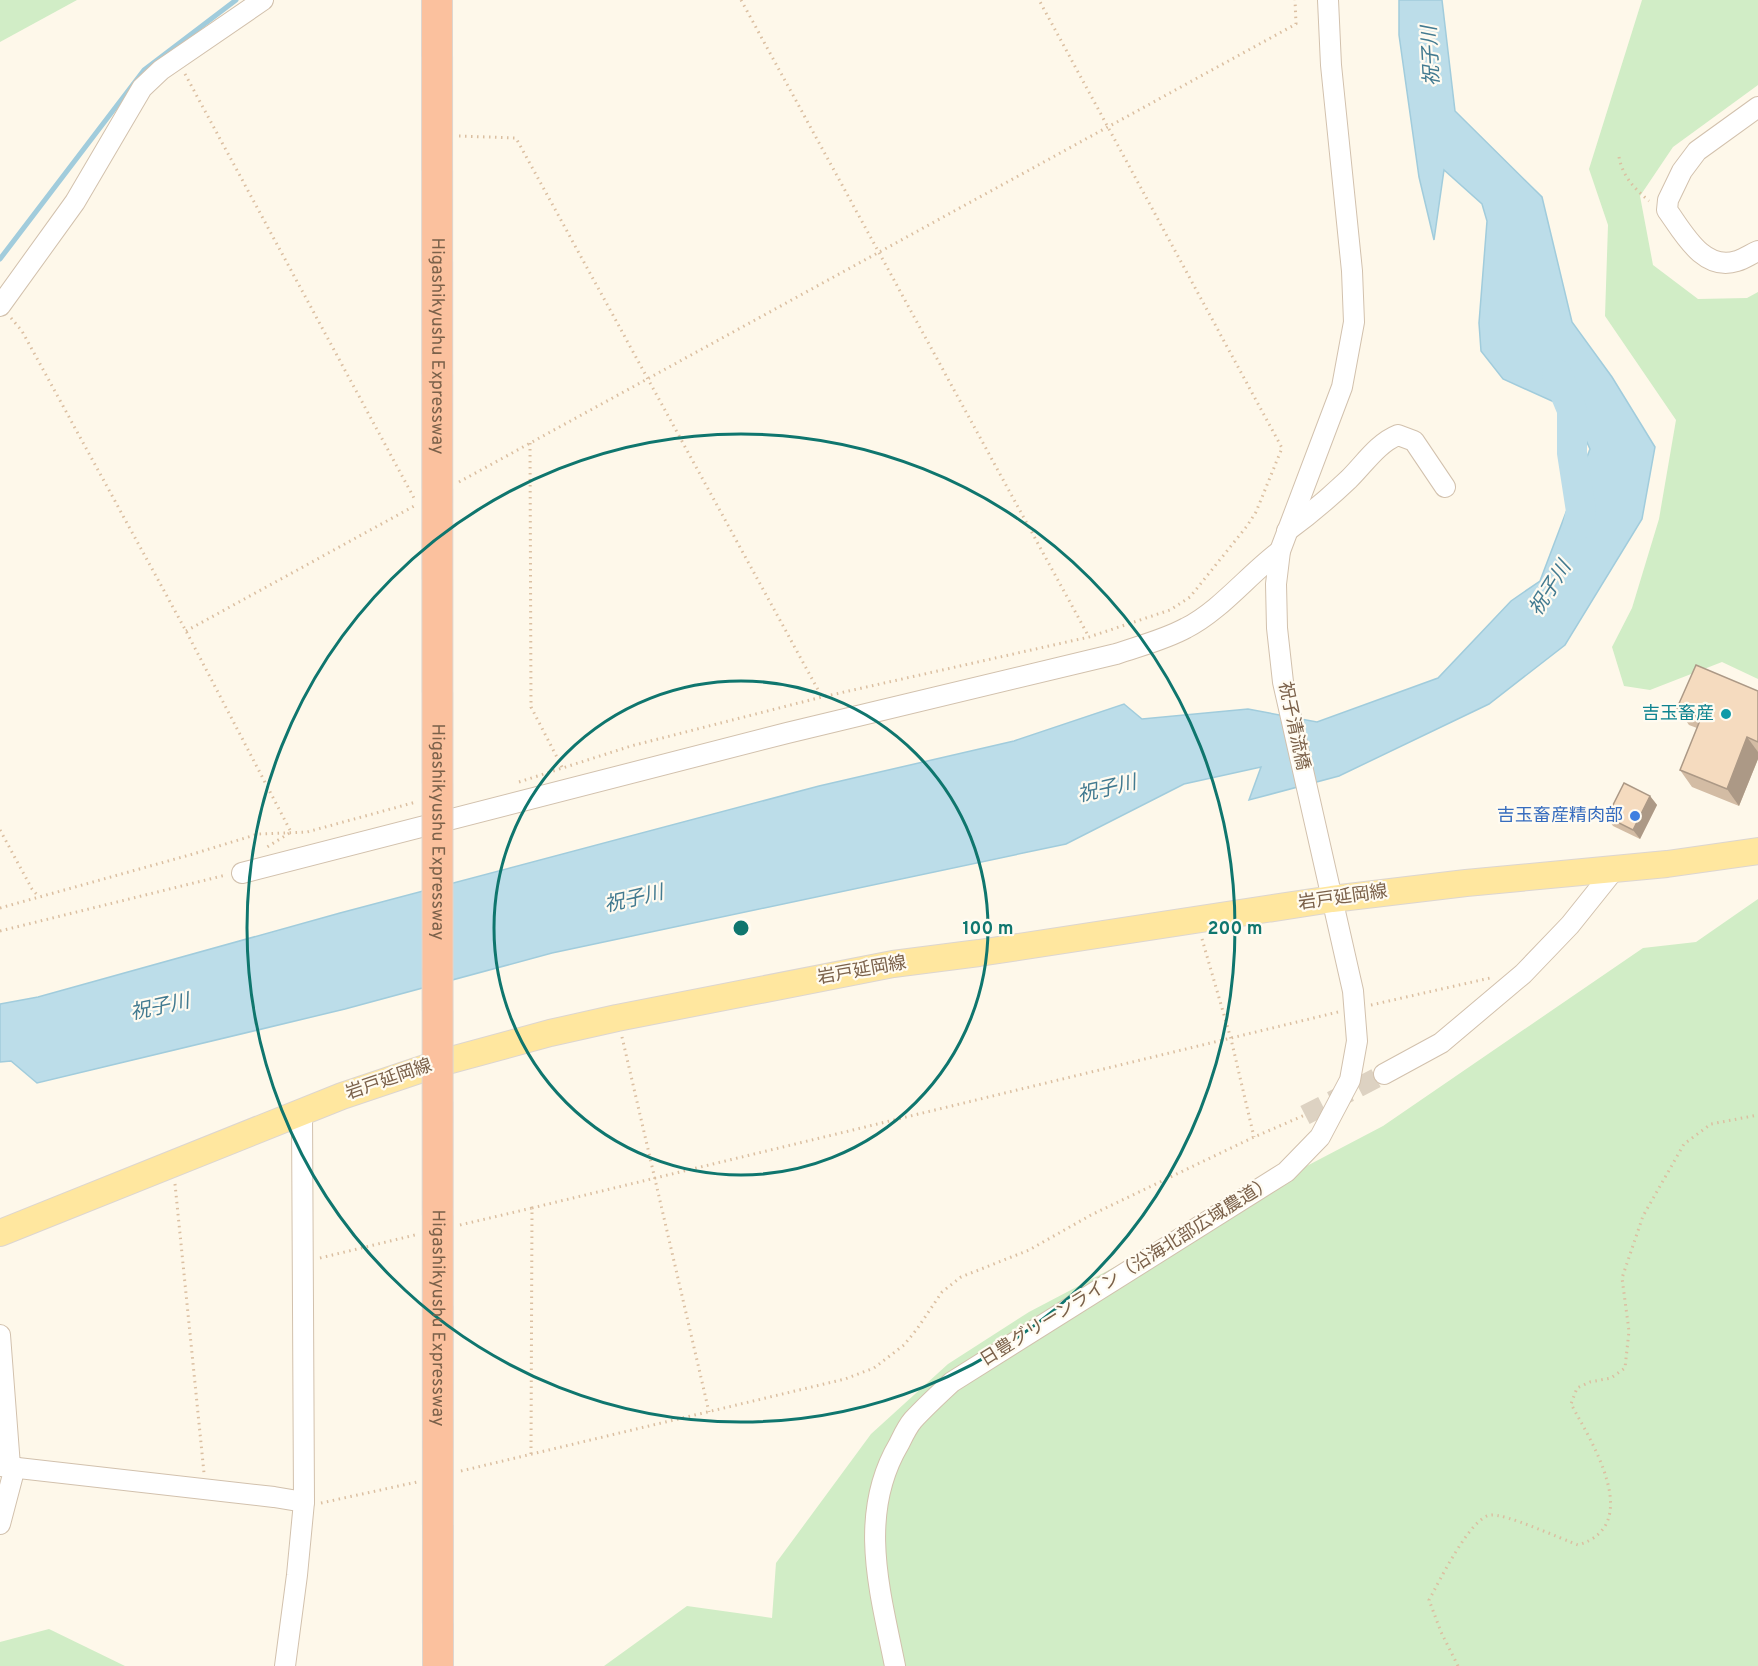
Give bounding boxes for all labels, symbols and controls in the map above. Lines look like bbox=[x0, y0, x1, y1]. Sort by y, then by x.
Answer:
water label: 祝子川 bbox=[1417, 23, 1447, 87]
street label: Higashikyushu Expressway bbox=[426, 238, 449, 454]
water label: 祝子川 bbox=[1524, 555, 1579, 621]
street label: 祝子清流橋 bbox=[1272, 680, 1314, 772]
place label: 吉玉畜産 bbox=[1642, 703, 1714, 726]
marker: 吉玉畜産 bbox=[1719, 707, 1733, 721]
street label: Higashikyushu Expressway bbox=[426, 724, 449, 940]
water label: 祝子川 bbox=[1075, 770, 1141, 809]
place label: 吉玉畜産精肉部 bbox=[1497, 805, 1623, 828]
marker: 吉玉畜産精肉部 bbox=[1628, 809, 1642, 823]
water label: 祝子川 bbox=[602, 880, 668, 919]
street label: 岩戸延岡線 bbox=[1297, 880, 1389, 916]
centre of rings bbox=[731, 918, 751, 938]
text: 100 m bbox=[962, 918, 1014, 941]
text: 200 m bbox=[1207, 918, 1263, 941]
street label: 岩戸延岡線 bbox=[816, 952, 908, 990]
water label: 祝子川 bbox=[128, 989, 194, 1027]
street label: 岩戸延岡線 bbox=[343, 1054, 435, 1106]
street label: 日豊グリーンライン（沿海北部広域農道） bbox=[976, 1172, 1278, 1372]
street label: Higashikyushu Expressway bbox=[426, 1210, 449, 1426]

